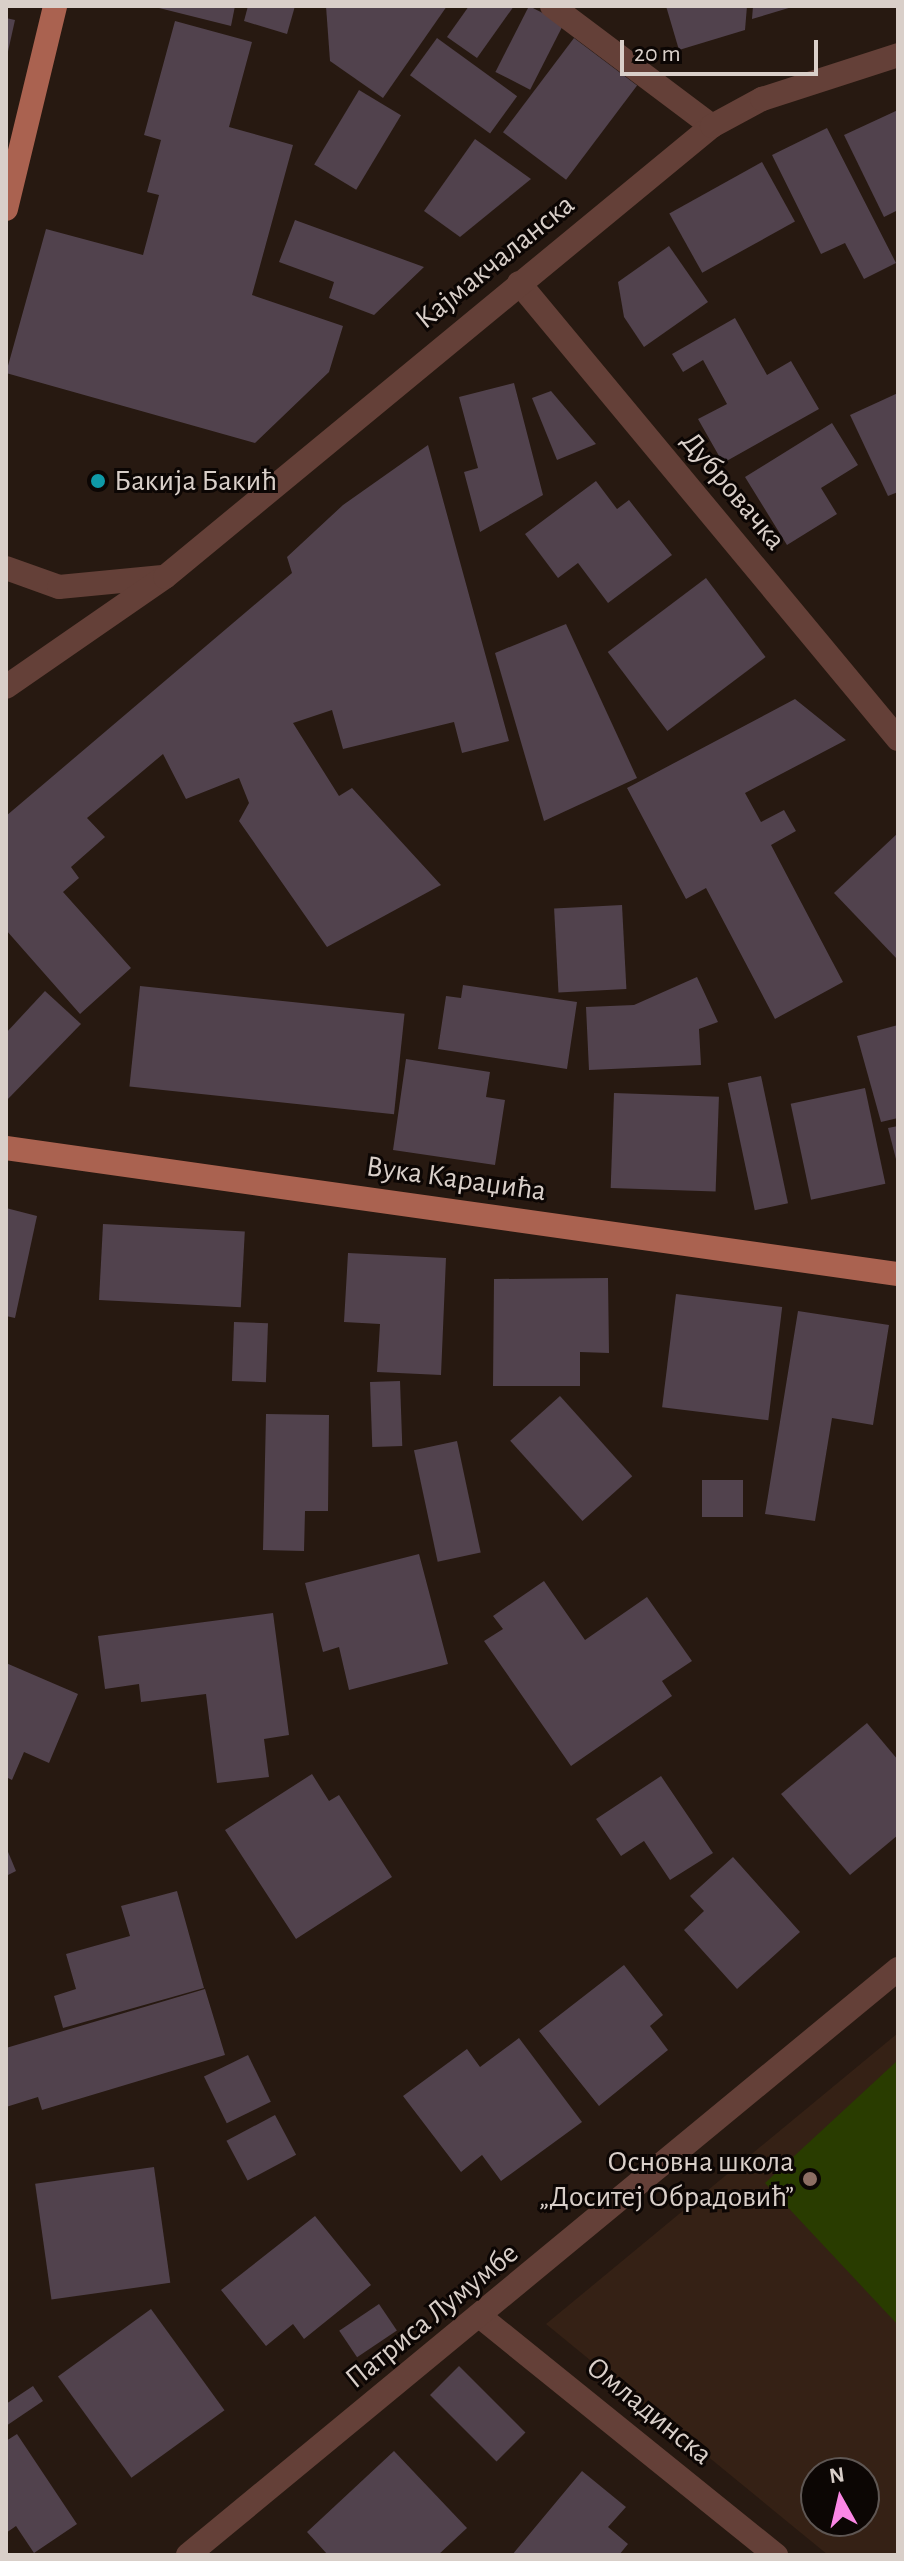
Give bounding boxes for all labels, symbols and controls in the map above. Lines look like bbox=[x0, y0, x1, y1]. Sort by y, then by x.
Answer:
scale bar bbox=[624, 24, 822, 74]
text: 20 m bbox=[634, 42, 681, 66]
street label: Кајмакчаланска bbox=[408, 187, 582, 337]
street label: Дубровачка bbox=[673, 424, 793, 558]
place label: Бакија Бакић bbox=[114, 463, 277, 499]
marker: Бакија Бакић bbox=[89, 472, 107, 490]
street label: Вука Караџића bbox=[364, 1149, 548, 1209]
place label: Основна школа „Доситеј Обрадовић” bbox=[539, 2144, 794, 2214]
marker: Основна школа „Доситеј Обрадовић” bbox=[801, 2170, 819, 2188]
street label: Патриса Лумумбе bbox=[338, 2235, 526, 2397]
street label: Омладинска bbox=[579, 2349, 719, 2473]
north arrow bbox=[800, 2457, 880, 2537]
text: N bbox=[828, 2463, 846, 2487]

